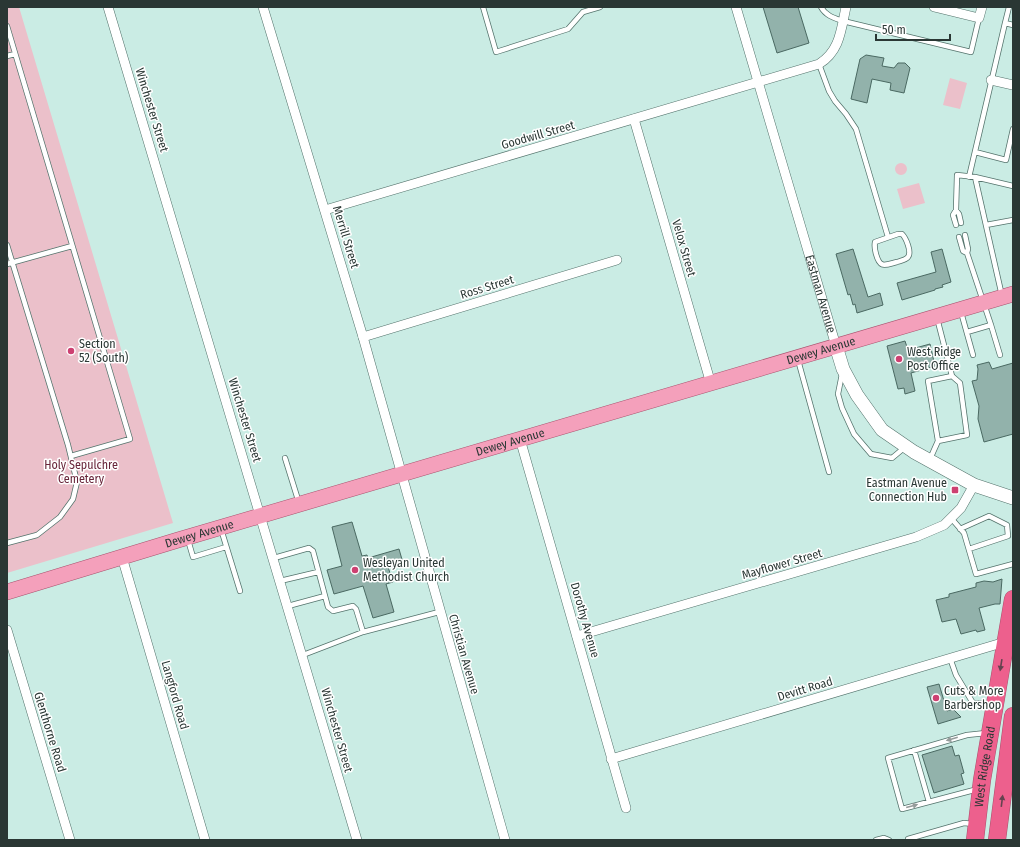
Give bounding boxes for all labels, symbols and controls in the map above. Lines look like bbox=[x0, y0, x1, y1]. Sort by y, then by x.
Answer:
scale bar bbox=[876, 16, 950, 42]
text: 50 m bbox=[882, 23, 906, 37]
street label: Winchester Street bbox=[133, 66, 171, 154]
street label: Goodwill Street bbox=[500, 118, 576, 152]
street label: Merrill Street bbox=[330, 204, 362, 270]
street label: Velox Street bbox=[669, 218, 699, 278]
street label: Eastman Avenue bbox=[802, 253, 839, 335]
street label: Ross Street bbox=[459, 272, 515, 302]
street label: Dewey Avenue bbox=[785, 334, 857, 367]
place label: Section 52 (South) bbox=[79, 337, 129, 365]
place label: West Ridge Post Office bbox=[907, 345, 961, 373]
marker: Section 52 (South) bbox=[66, 346, 76, 356]
marker: West Ridge Post Office bbox=[894, 354, 904, 364]
street label: Winchester Street bbox=[226, 376, 264, 464]
street label: Dewey Avenue bbox=[474, 425, 546, 459]
park label: Holy Sepulchre Cemetery bbox=[44, 458, 118, 486]
place label: Eastman Avenue Connection Hub bbox=[866, 476, 947, 504]
marker: Eastman Avenue Connection Hub bbox=[950, 485, 960, 495]
street label: Dewey Avenue bbox=[163, 517, 235, 551]
street label: Mayflower Street bbox=[740, 546, 824, 582]
place label: Wesleyan United Methodist Church bbox=[363, 556, 449, 584]
marker: Wesleyan United Methodist Church bbox=[350, 565, 360, 575]
street label: Dorothy Avenue bbox=[568, 581, 602, 659]
street label: Christian Avenue bbox=[446, 612, 482, 696]
street label: Langford Road bbox=[158, 659, 192, 731]
one-way arrow bbox=[998, 659, 1004, 671]
street label: Devitt Road bbox=[776, 674, 834, 704]
place label: Cuts & More Barbershop bbox=[944, 684, 1004, 712]
street label: Winchester Street bbox=[318, 686, 356, 774]
street label: Glenthorne Road bbox=[31, 690, 69, 774]
marker: Cuts & More Barbershop bbox=[931, 693, 941, 703]
street label: West Ridge Road bbox=[972, 725, 998, 808]
one-way arrow bbox=[945, 736, 957, 742]
one-way arrow bbox=[998, 795, 1005, 807]
one-way arrow bbox=[907, 803, 919, 809]

